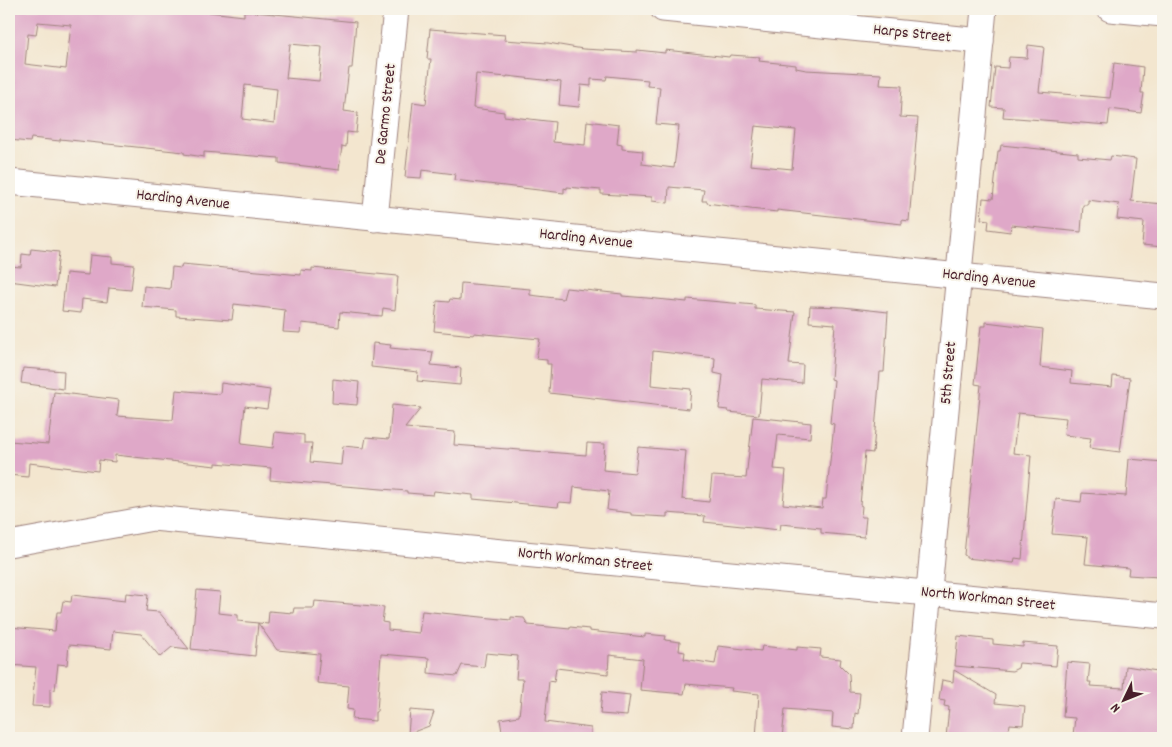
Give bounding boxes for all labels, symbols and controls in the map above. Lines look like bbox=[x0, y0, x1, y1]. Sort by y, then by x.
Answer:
street label: Harps Street bbox=[872, 18, 952, 50]
street label: De Garmo Street bbox=[369, 62, 403, 165]
street label: Harding Avenue bbox=[135, 184, 231, 216]
street label: Harding Avenue bbox=[538, 223, 634, 255]
street label: Harding Avenue bbox=[941, 263, 1037, 295]
street label: 5th Street bbox=[935, 340, 963, 405]
street label: North Workman Street bbox=[517, 542, 653, 579]
street label: North Workman Street bbox=[920, 581, 1056, 618]
north arrow bbox=[1100, 674, 1150, 724]
text: N bbox=[1106, 698, 1126, 717]

